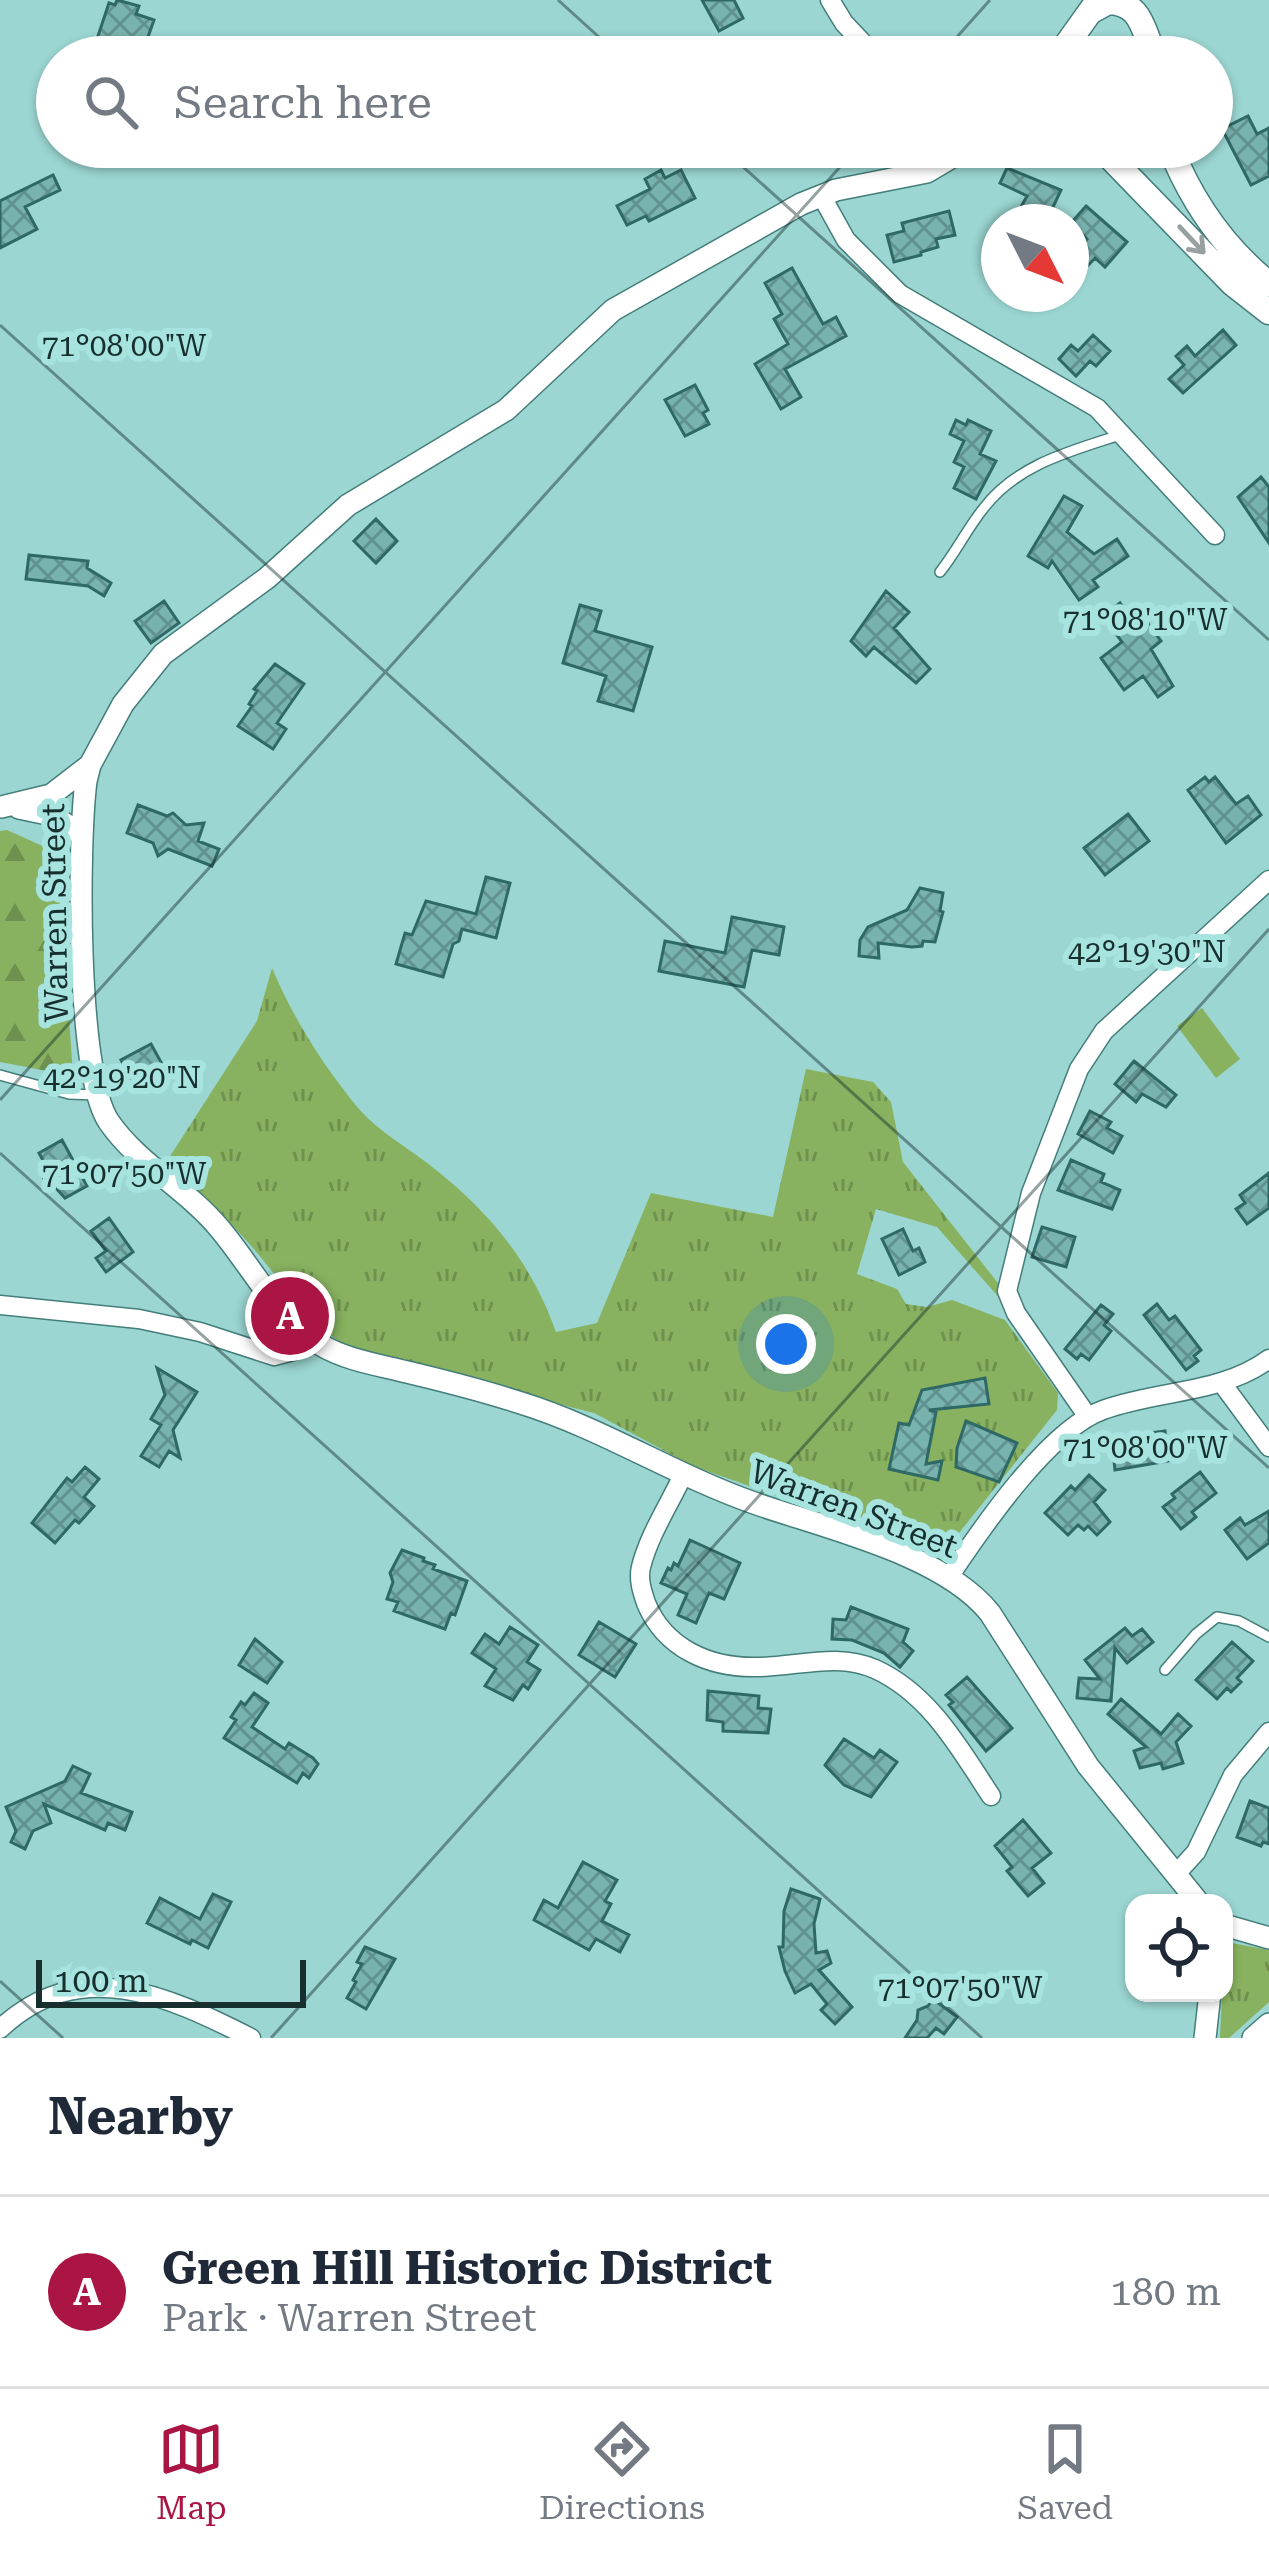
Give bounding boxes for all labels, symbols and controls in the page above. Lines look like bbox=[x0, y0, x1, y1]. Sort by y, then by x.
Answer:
search box bbox=[36, 36, 1233, 168]
icon: search bbox=[78, 69, 144, 135]
text: Search here bbox=[174, 76, 432, 129]
north arrow bbox=[981, 204, 1089, 312]
one-way arrow bbox=[1178, 224, 1205, 254]
text: 71°08'00"W bbox=[42, 328, 207, 363]
text: 71°08'10"W bbox=[1063, 602, 1228, 637]
street label: Warren Street bbox=[33, 803, 76, 1023]
text: 42°19'30"N bbox=[1068, 934, 1226, 969]
text: 42°19'20"N bbox=[43, 1060, 201, 1095]
text: 71°07'50"W bbox=[42, 1156, 207, 1191]
pin: A bbox=[251, 1271, 329, 1361]
your location bbox=[756, 1314, 816, 1374]
text: 71°08'00"W bbox=[1063, 1430, 1228, 1465]
street label: Warren Street bbox=[745, 1451, 963, 1566]
map controls bbox=[1125, 1894, 1233, 2002]
button: locate bbox=[1125, 1894, 1233, 2002]
scale bar bbox=[36, 1954, 306, 2007]
text: 100 m bbox=[54, 1961, 148, 2000]
text: 71°07'50"W bbox=[878, 1970, 1043, 2005]
text: Nearby bbox=[48, 2087, 233, 2146]
text: Green Hill Historic District bbox=[162, 2242, 772, 2295]
text: A bbox=[73, 2269, 101, 2315]
text: 180 m bbox=[1110, 2269, 1221, 2315]
text: Park · Warren Street bbox=[162, 2295, 537, 2341]
tab: Map bbox=[156, 2416, 227, 2527]
tab: Directions bbox=[539, 2416, 705, 2527]
tab: Saved bbox=[1017, 2416, 1113, 2527]

